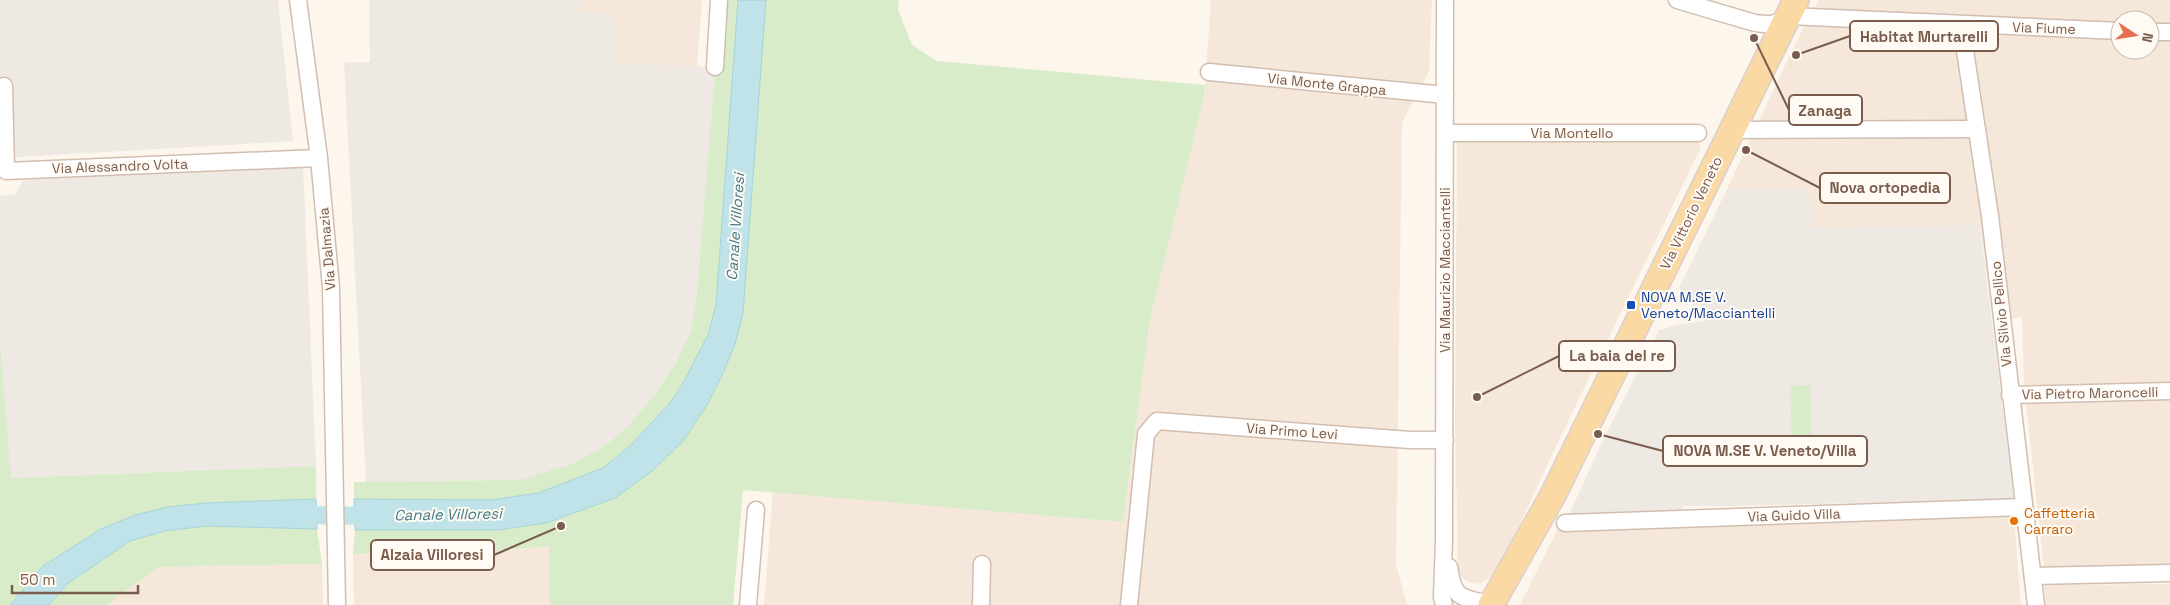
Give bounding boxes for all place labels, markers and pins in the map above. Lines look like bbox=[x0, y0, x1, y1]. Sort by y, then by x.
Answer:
callout: Habitat Murtarelli bbox=[1850, 21, 1998, 51]
callout: Zanaga bbox=[1789, 95, 1862, 125]
callout: Nova ortopedia bbox=[1820, 173, 1950, 203]
place label: NOVA M.SE V. Veneto/Macciantelli bbox=[1641, 288, 1775, 322]
marker: NOVA M.SE V. Veneto/Macciantelli bbox=[1625, 299, 1637, 311]
callout: La baia del re bbox=[1559, 341, 1675, 371]
callout: NOVA M.SE V. Veneto/Villa bbox=[1663, 436, 1867, 466]
place label: Caffetteria Carraro bbox=[2024, 504, 2095, 538]
marker: Caffetteria Carraro bbox=[2008, 515, 2020, 527]
callout: Alzaia Villoresi bbox=[371, 540, 494, 570]

